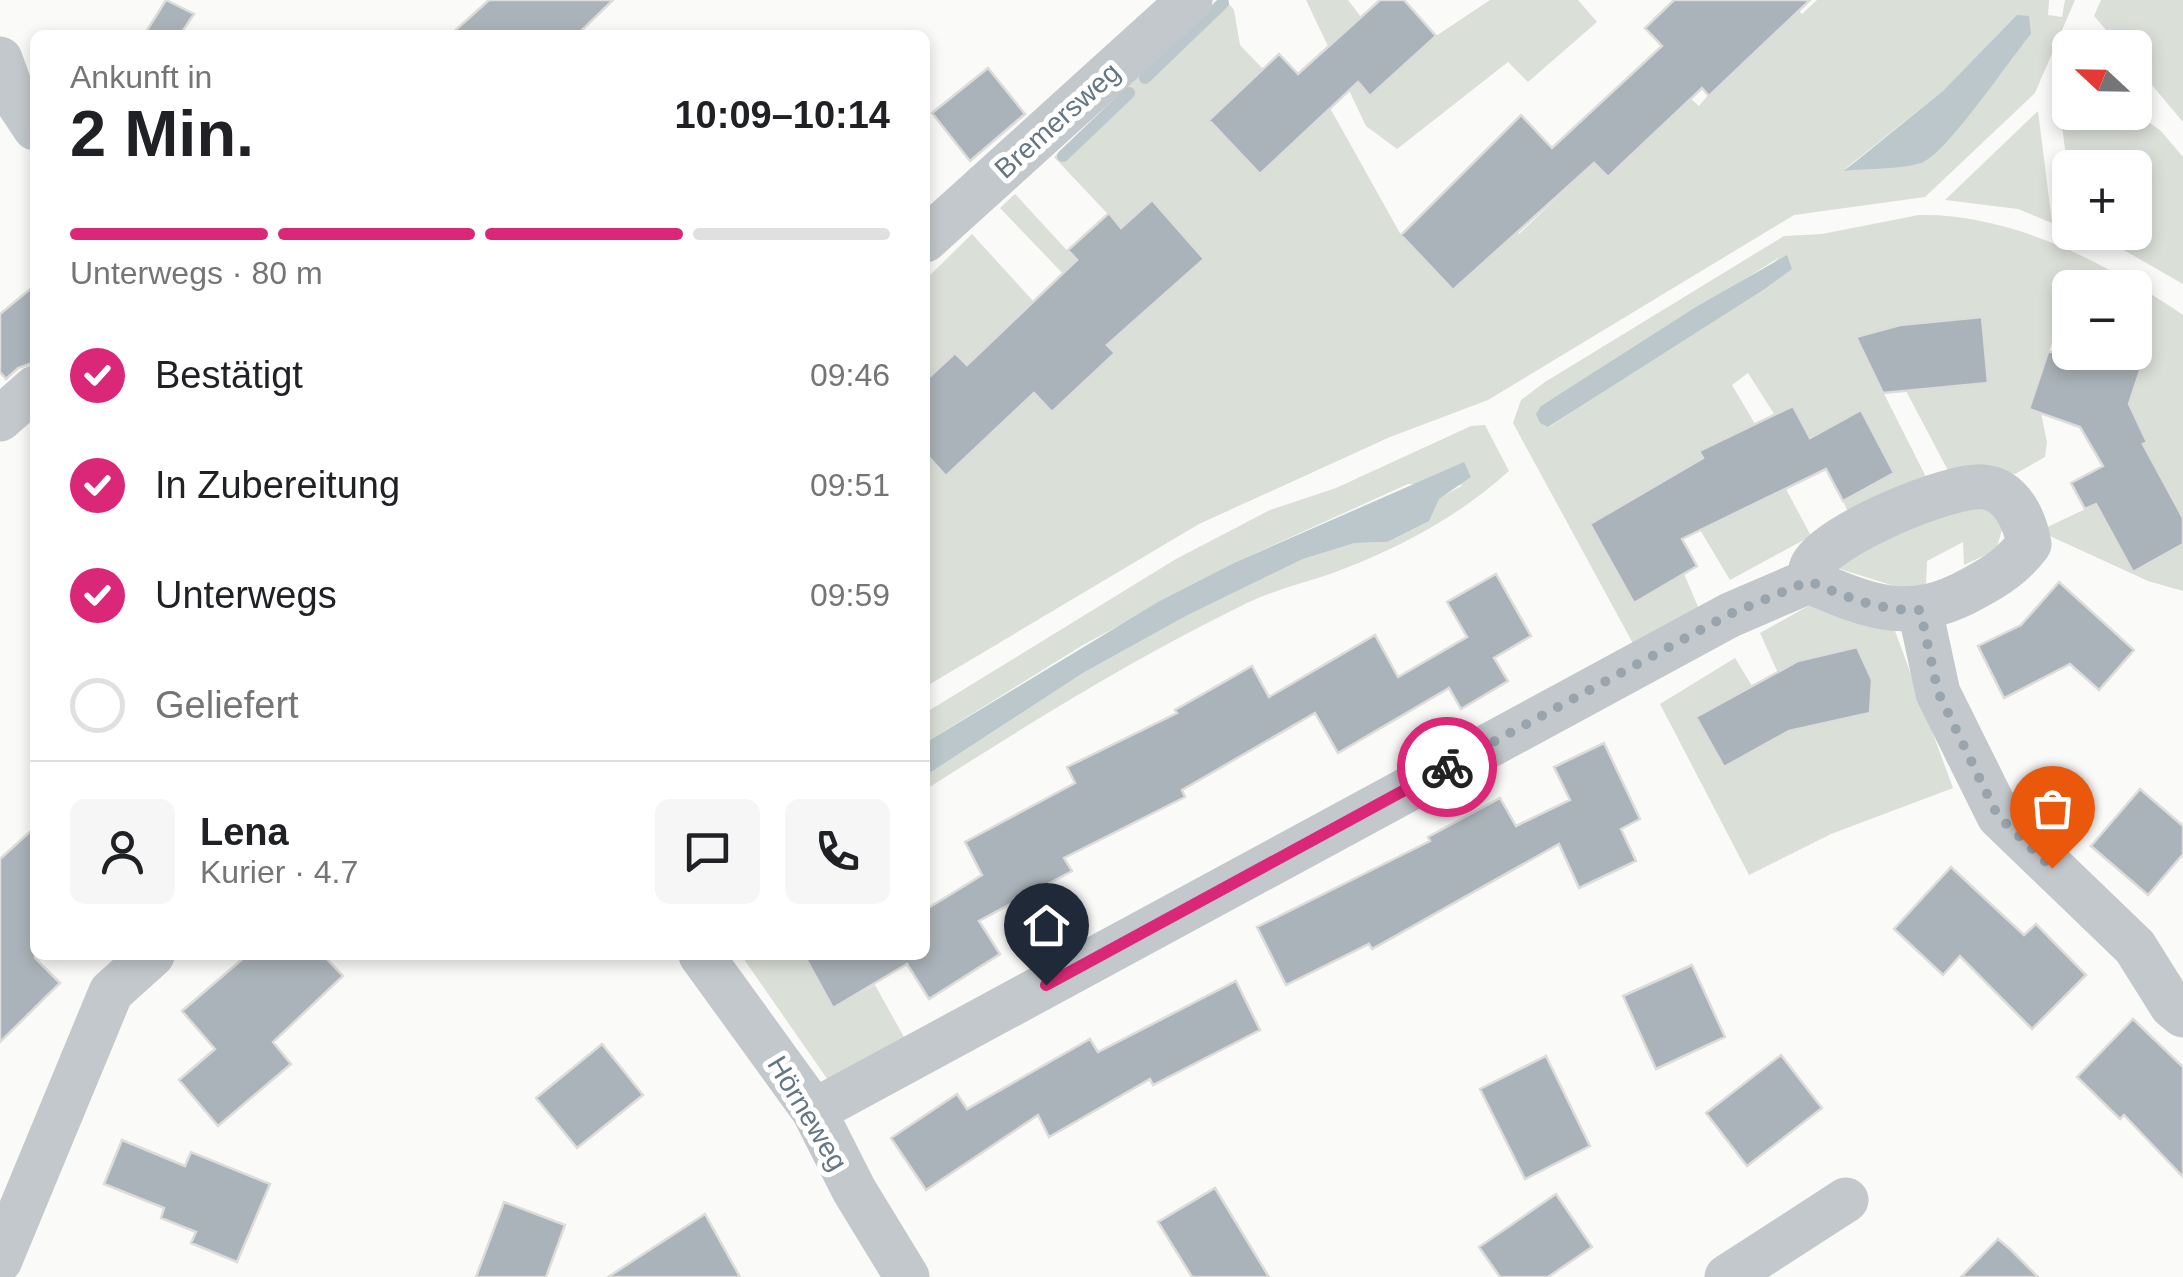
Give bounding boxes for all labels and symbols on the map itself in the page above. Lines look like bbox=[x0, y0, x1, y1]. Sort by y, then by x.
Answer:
north arrow bbox=[2052, 30, 2152, 130]
street label: Bremersweg bbox=[989, 56, 1126, 184]
courier bbox=[1397, 717, 1497, 817]
pin bbox=[2010, 766, 2095, 869]
pin bbox=[1004, 883, 1089, 986]
street label: Hörneweg bbox=[761, 1051, 854, 1176]

